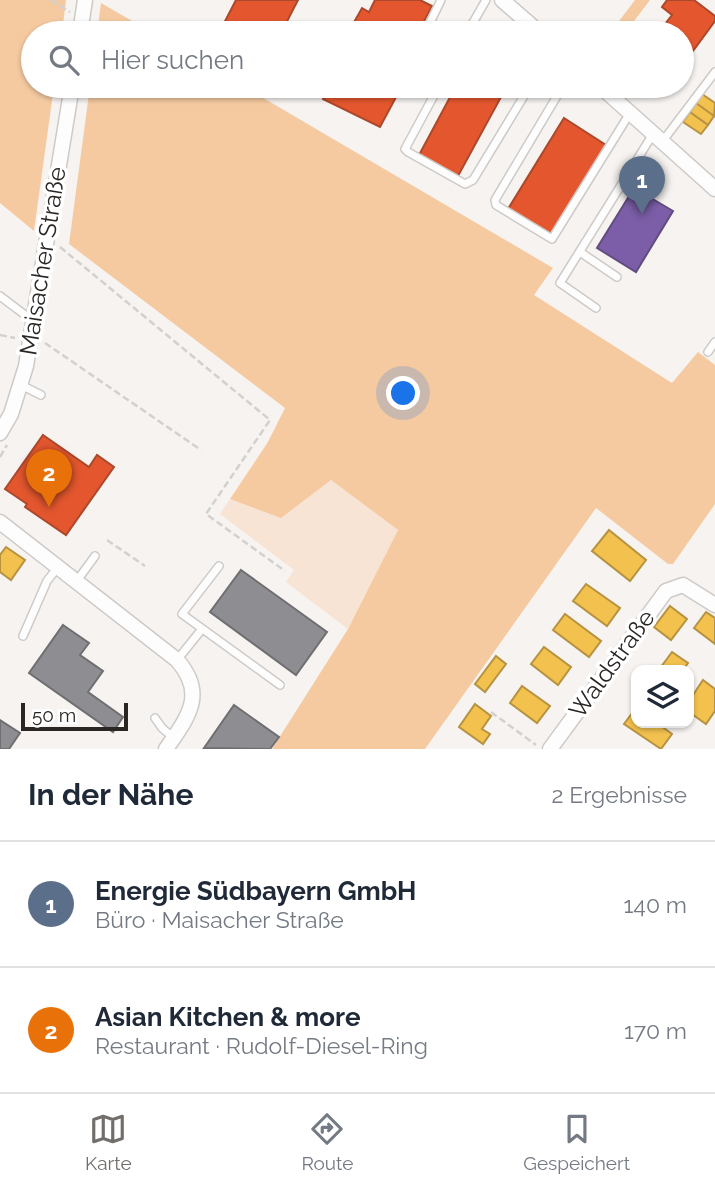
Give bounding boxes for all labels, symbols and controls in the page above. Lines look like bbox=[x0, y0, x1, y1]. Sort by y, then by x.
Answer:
search box bbox=[21, 21, 694, 98]
icon: search bbox=[45, 41, 83, 79]
text: Hier suchen bbox=[101, 45, 244, 75]
pin: 1 bbox=[619, 156, 665, 214]
street label: Maisacher Straße bbox=[13, 165, 72, 357]
your location bbox=[386, 376, 420, 410]
pin: 2 bbox=[26, 449, 72, 507]
street label: Waldstraße bbox=[563, 604, 661, 724]
map controls bbox=[631, 665, 694, 728]
button: layers bbox=[631, 665, 694, 728]
scale bar bbox=[21, 700, 128, 732]
text: 50 m bbox=[32, 704, 76, 726]
text: In der Nähe bbox=[28, 777, 193, 812]
text: 2 Ergebnisse bbox=[551, 781, 687, 808]
text: Energie Südbayern GmbH bbox=[95, 876, 416, 906]
text: 1 bbox=[45, 891, 57, 918]
text: 140 m bbox=[624, 891, 687, 918]
text: Büro · Maisacher Straße bbox=[95, 906, 344, 933]
text: Asian Kitchen & more bbox=[95, 1002, 361, 1032]
text: 2 bbox=[45, 1017, 57, 1044]
text: 170 m bbox=[624, 1017, 687, 1044]
text: Restaurant · Rudolf-Diesel-Ring bbox=[95, 1032, 428, 1059]
tab: Karte bbox=[85, 1110, 132, 1174]
tab: Route bbox=[301, 1110, 353, 1174]
tab: Gespeichert bbox=[523, 1110, 630, 1174]

